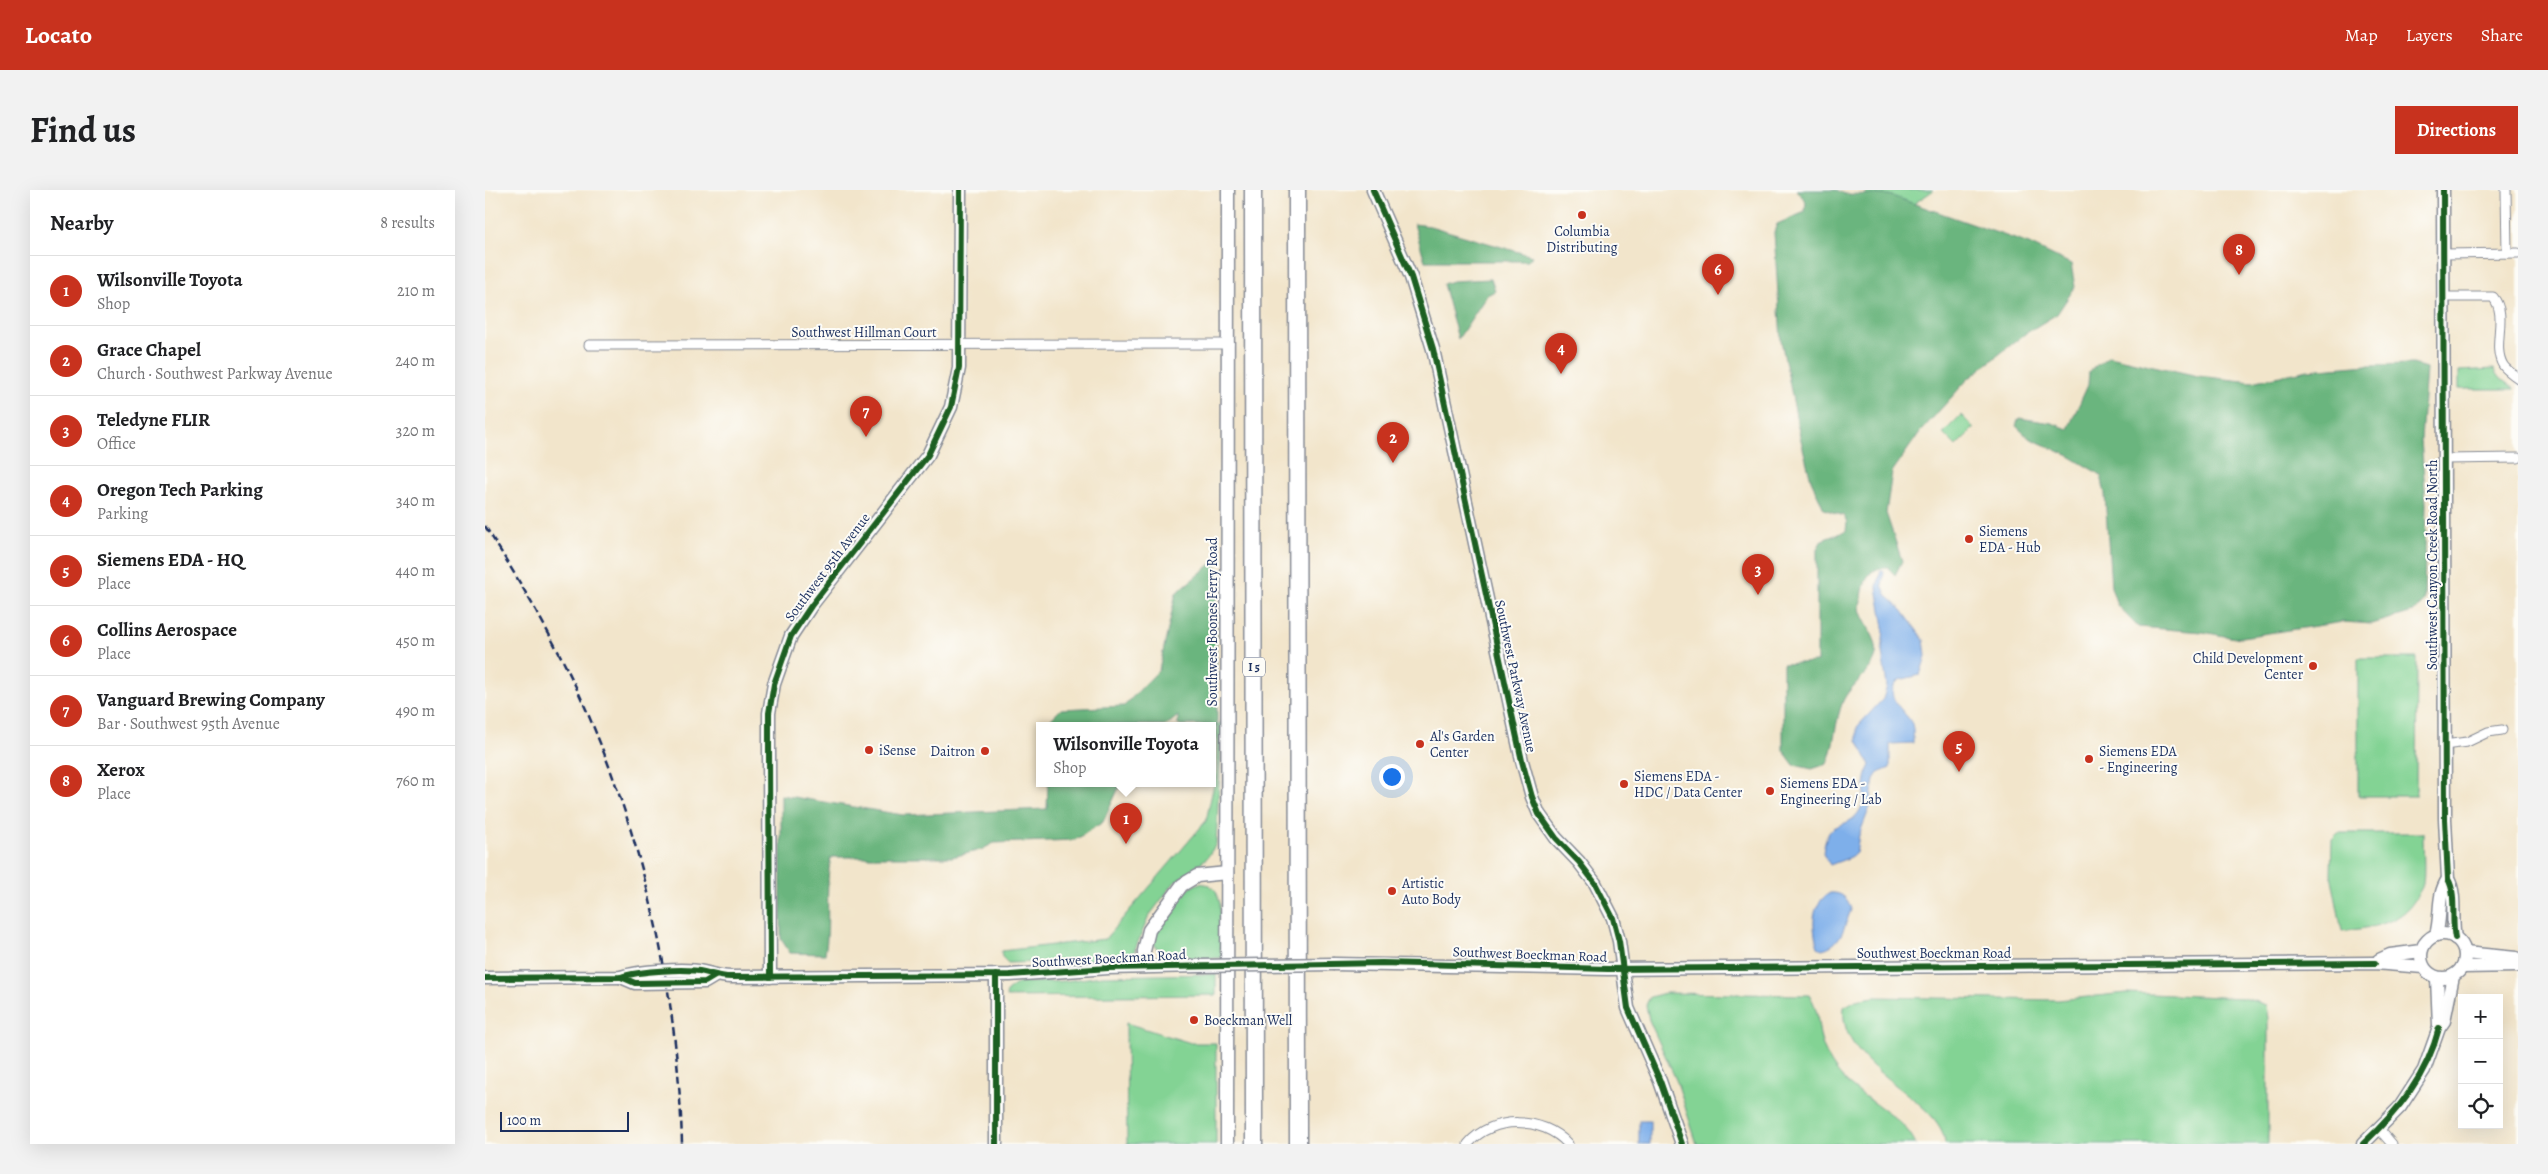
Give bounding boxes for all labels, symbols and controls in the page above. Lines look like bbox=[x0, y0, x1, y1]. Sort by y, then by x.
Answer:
text: Locato bbox=[25, 19, 92, 51]
text: Map bbox=[2345, 23, 2378, 47]
text: Layers bbox=[2406, 23, 2453, 47]
text: Share bbox=[2481, 23, 2523, 47]
text: Find us bbox=[30, 106, 136, 154]
button: Directions bbox=[2395, 106, 2518, 154]
text: Nearby bbox=[50, 209, 113, 237]
marker: Columbia Distributing bbox=[1576, 209, 1588, 221]
text: 8 results bbox=[380, 212, 435, 234]
place label: Columbia Distributing bbox=[1546, 222, 1618, 257]
pin: 8 bbox=[2223, 234, 2255, 275]
pin: 6 bbox=[1702, 254, 1734, 295]
text: Wilsonville Toyota bbox=[97, 267, 243, 293]
text: 1 bbox=[63, 280, 69, 302]
text: 210 m bbox=[397, 280, 435, 302]
text: Shop bbox=[97, 293, 130, 315]
street label: Southwest Hillman Court bbox=[791, 323, 937, 342]
pin: 4 bbox=[1545, 333, 1577, 374]
text: Grace Chapel bbox=[97, 337, 201, 363]
text: 2 bbox=[62, 350, 70, 372]
text: 240 m bbox=[395, 350, 435, 372]
text: Church · Southwest Parkway Avenue bbox=[97, 363, 333, 385]
pin: 7 bbox=[850, 396, 882, 437]
text: Teledyne FLIR bbox=[97, 407, 210, 433]
text: 3 bbox=[63, 420, 69, 442]
text: 320 m bbox=[396, 420, 435, 442]
pin: 2 bbox=[1377, 422, 1409, 463]
text: Office bbox=[97, 433, 136, 455]
street label: Southwest Canyon Creek Road North bbox=[2423, 459, 2442, 670]
text: Oregon Tech Parking bbox=[97, 477, 263, 503]
text: 4 bbox=[62, 490, 70, 512]
text: 340 m bbox=[396, 490, 435, 512]
text: Parking bbox=[97, 503, 148, 525]
street label: Southwest 95th Avenue bbox=[780, 509, 875, 625]
place label: Siemens EDA - Hub bbox=[1979, 522, 2041, 557]
marker: Siemens EDA - Hub bbox=[1963, 533, 1975, 545]
street label: Southwest Boones Ferry Road bbox=[1203, 537, 1222, 706]
text: Siemens EDA - HQ bbox=[97, 547, 244, 573]
pin: 3 bbox=[1742, 554, 1774, 595]
text: 5 bbox=[63, 560, 69, 582]
text: 440 m bbox=[395, 560, 435, 582]
text: Place bbox=[97, 573, 131, 595]
street label: Southwest Parkway Avenue bbox=[1490, 598, 1541, 754]
text: Collins Aerospace bbox=[97, 617, 237, 643]
text: 6 bbox=[62, 630, 70, 652]
text: 450 m bbox=[396, 630, 435, 652]
text: Place bbox=[97, 643, 131, 665]
place label: Child Development Center bbox=[2193, 649, 2304, 684]
road number: I 5 bbox=[1243, 658, 1265, 677]
marker: Child Development Center bbox=[2307, 660, 2319, 672]
text: Vanguard Brewing Company bbox=[97, 687, 325, 713]
text: 7 bbox=[63, 700, 69, 722]
text: 490 m bbox=[395, 700, 435, 722]
text: Bar · Southwest 95th Avenue bbox=[97, 713, 280, 735]
popup bbox=[1036, 722, 1216, 787]
place label: Al's Garden Center bbox=[1429, 727, 1495, 762]
text: Wilsonville Toyota bbox=[1053, 731, 1199, 757]
pin: 5 bbox=[1943, 731, 1975, 772]
marker: Al's Garden Center bbox=[1414, 738, 1426, 750]
place label: iSense bbox=[879, 741, 916, 760]
place label: Daitron bbox=[930, 742, 975, 761]
place label: Siemens EDA - Engineering bbox=[2099, 742, 2178, 777]
marker: iSense bbox=[863, 744, 875, 756]
marker: Daitron bbox=[979, 745, 991, 757]
marker: Siemens EDA - Engineering bbox=[2083, 753, 2095, 765]
text: Xerox bbox=[97, 757, 145, 783]
text: Shop bbox=[1053, 757, 1086, 779]
your location bbox=[1379, 764, 1405, 790]
place label: Siemens EDA - HDC / Data Center bbox=[1634, 767, 1743, 802]
text: 8 bbox=[62, 770, 70, 792]
text: 760 m bbox=[396, 770, 435, 792]
place label: Siemens EDA - Engineering / Lab bbox=[1780, 774, 1882, 809]
marker: Siemens EDA - HDC / Data Center bbox=[1618, 778, 1630, 790]
text: Place bbox=[97, 783, 131, 805]
marker: Siemens EDA - Engineering / Lab bbox=[1764, 785, 1776, 797]
pin: 1 bbox=[1110, 803, 1142, 844]
place label: Artistic Auto Body bbox=[1401, 874, 1462, 909]
marker: Artistic Auto Body bbox=[1386, 885, 1398, 897]
street label: Southwest Boeckman Road bbox=[1452, 942, 1608, 967]
street label: Southwest Boeckman Road bbox=[1857, 944, 2012, 963]
street label: Southwest Boeckman Road bbox=[1031, 945, 1187, 972]
map controls bbox=[2458, 994, 2503, 1129]
button: + bbox=[2458, 994, 2503, 1039]
place label: Boeckman Well bbox=[1204, 1011, 1293, 1030]
marker: Boeckman Well bbox=[1188, 1014, 1200, 1026]
button: − bbox=[2458, 1039, 2503, 1084]
button: locate bbox=[2458, 1084, 2503, 1129]
scale bar bbox=[500, 1109, 629, 1132]
text: 100 m bbox=[507, 1111, 541, 1130]

